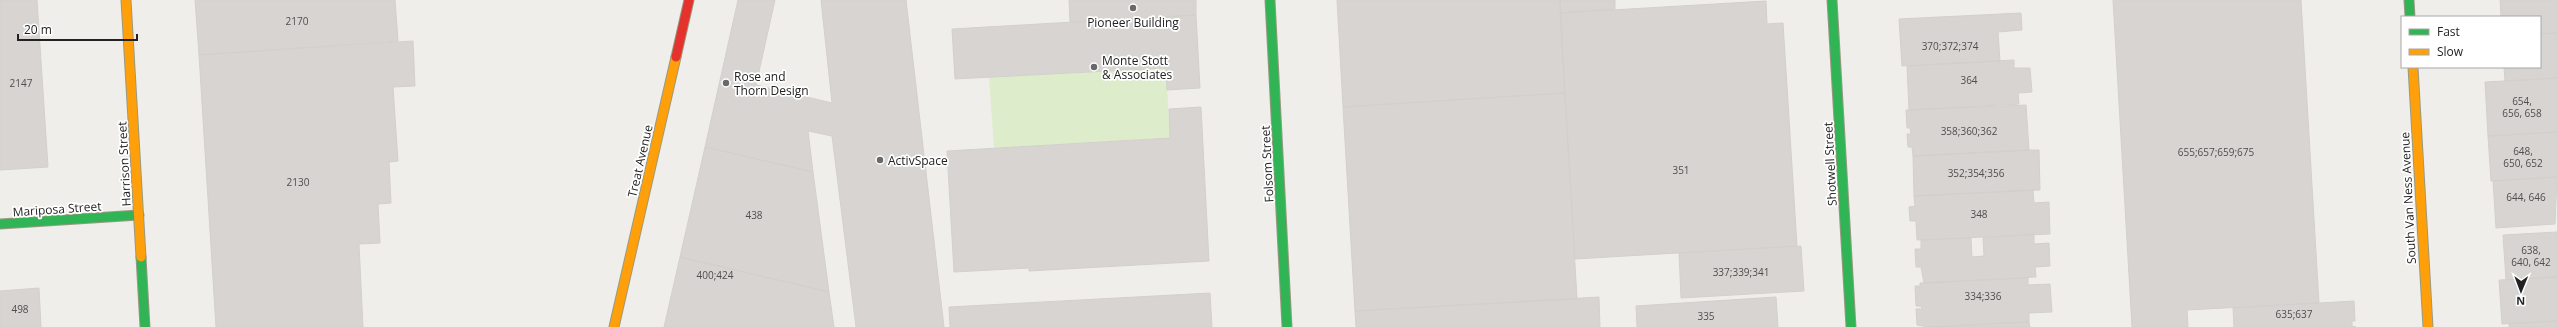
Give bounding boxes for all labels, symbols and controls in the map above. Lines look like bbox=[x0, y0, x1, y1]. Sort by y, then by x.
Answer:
marker: Pioneer Building bbox=[1128, 3, 1138, 13]
house number: 2170 bbox=[286, 14, 309, 28]
place label: Pioneer Building bbox=[1087, 14, 1179, 31]
scale bar bbox=[18, 16, 137, 42]
legend bbox=[2401, 16, 2541, 68]
text: 20 m bbox=[24, 21, 52, 38]
text: Fast bbox=[2437, 23, 2460, 40]
house number: 370;372;374 bbox=[1922, 39, 1979, 53]
text: Slow bbox=[2437, 43, 2464, 60]
place label: Monte Stott & Associates bbox=[1102, 52, 1173, 83]
marker: Monte Stott & Associates bbox=[1089, 62, 1099, 72]
place label: Rose and Thorn Design bbox=[734, 68, 809, 99]
house number: 364 bbox=[1960, 73, 1978, 87]
house number: 2147 bbox=[10, 76, 33, 90]
marker: Rose and Thorn Design bbox=[721, 78, 731, 88]
house number: 654, 656, 658 bbox=[2502, 94, 2542, 120]
street label: Harrison Street bbox=[113, 121, 135, 207]
street label: Shotwell Street bbox=[1819, 122, 1841, 206]
street label: Treat Avenue bbox=[623, 123, 657, 199]
house number: 358;360;362 bbox=[1941, 124, 1998, 138]
street label: Folsom Street bbox=[1256, 125, 1278, 203]
street label: South Van Ness Avenue bbox=[2396, 131, 2420, 265]
house number: 648, 650, 652 bbox=[2503, 144, 2543, 170]
house number: 655;657;659;675 bbox=[2178, 145, 2255, 159]
place label: ActivSpace bbox=[888, 152, 948, 169]
marker: ActivSpace bbox=[875, 155, 885, 165]
house number: 351 bbox=[1672, 163, 1690, 177]
house number: 352;354;356 bbox=[1948, 166, 2005, 180]
house number: 2130 bbox=[287, 175, 310, 189]
house number: 644, 646 bbox=[2506, 190, 2546, 204]
street label: Mariposa Street bbox=[12, 197, 102, 221]
house number: 348 bbox=[1970, 207, 1988, 221]
house number: 438 bbox=[745, 208, 763, 222]
house number: 638, 640, 642 bbox=[2511, 243, 2551, 269]
house number: 337;339;341 bbox=[1713, 265, 1769, 279]
house number: 400;424 bbox=[697, 268, 734, 282]
north arrow bbox=[2501, 271, 2541, 311]
house number: 334;336 bbox=[1965, 289, 2002, 303]
text: N bbox=[2516, 294, 2525, 309]
house number: 498 bbox=[11, 302, 29, 316]
house number: 635;637 bbox=[2276, 307, 2313, 321]
house number: 335 bbox=[1697, 309, 1715, 323]

